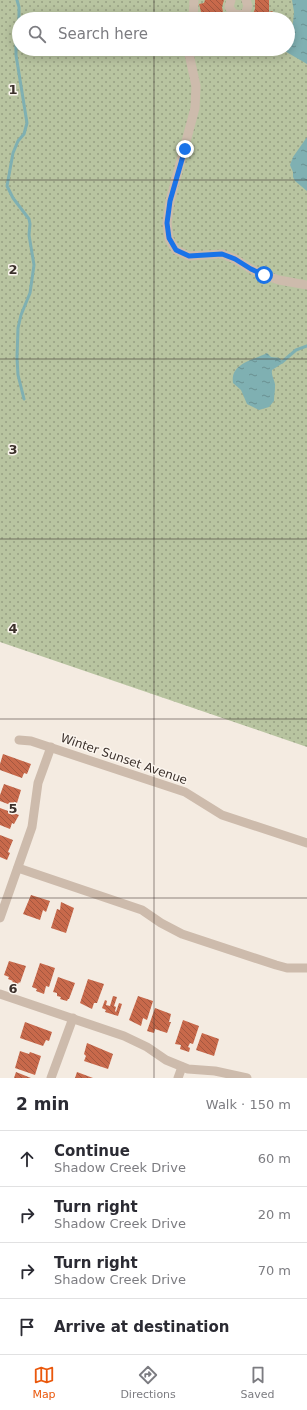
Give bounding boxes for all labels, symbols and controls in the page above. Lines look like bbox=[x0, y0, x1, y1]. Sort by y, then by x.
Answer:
search box bbox=[12, 12, 295, 56]
icon: search bbox=[26, 23, 48, 45]
text: Search here bbox=[58, 25, 148, 43]
text: 1 bbox=[8, 82, 18, 97]
route end bbox=[176, 140, 194, 158]
text: 2 bbox=[8, 262, 18, 277]
route start bbox=[255, 266, 273, 284]
text: 3 bbox=[8, 442, 18, 457]
text: 4 bbox=[8, 621, 18, 636]
street label: Winter Sunset Avenue bbox=[59, 731, 189, 787]
text: 5 bbox=[8, 801, 18, 816]
text: 6 bbox=[8, 981, 18, 996]
text: 2 min bbox=[16, 1094, 69, 1114]
text: Walk · 150 m bbox=[206, 1097, 291, 1112]
text: Continue bbox=[54, 1142, 130, 1160]
icon: ahead bbox=[16, 1148, 38, 1170]
text: 60 m bbox=[258, 1151, 291, 1166]
text: Shadow Creek Drive bbox=[54, 1160, 186, 1175]
text: Turn right bbox=[54, 1198, 138, 1216]
icon: right bbox=[16, 1204, 38, 1226]
text: 20 m bbox=[258, 1207, 291, 1222]
text: Shadow Creek Drive bbox=[54, 1216, 186, 1231]
text: Turn right bbox=[54, 1254, 138, 1272]
icon: right bbox=[16, 1260, 38, 1282]
text: 70 m bbox=[258, 1263, 291, 1278]
text: Shadow Creek Drive bbox=[54, 1272, 186, 1287]
icon: arrive bbox=[16, 1316, 38, 1338]
text: Arrive at destination bbox=[54, 1318, 229, 1336]
tab: Map bbox=[32, 1364, 56, 1401]
tab: Directions bbox=[120, 1364, 176, 1401]
tab: Saved bbox=[241, 1364, 275, 1401]

